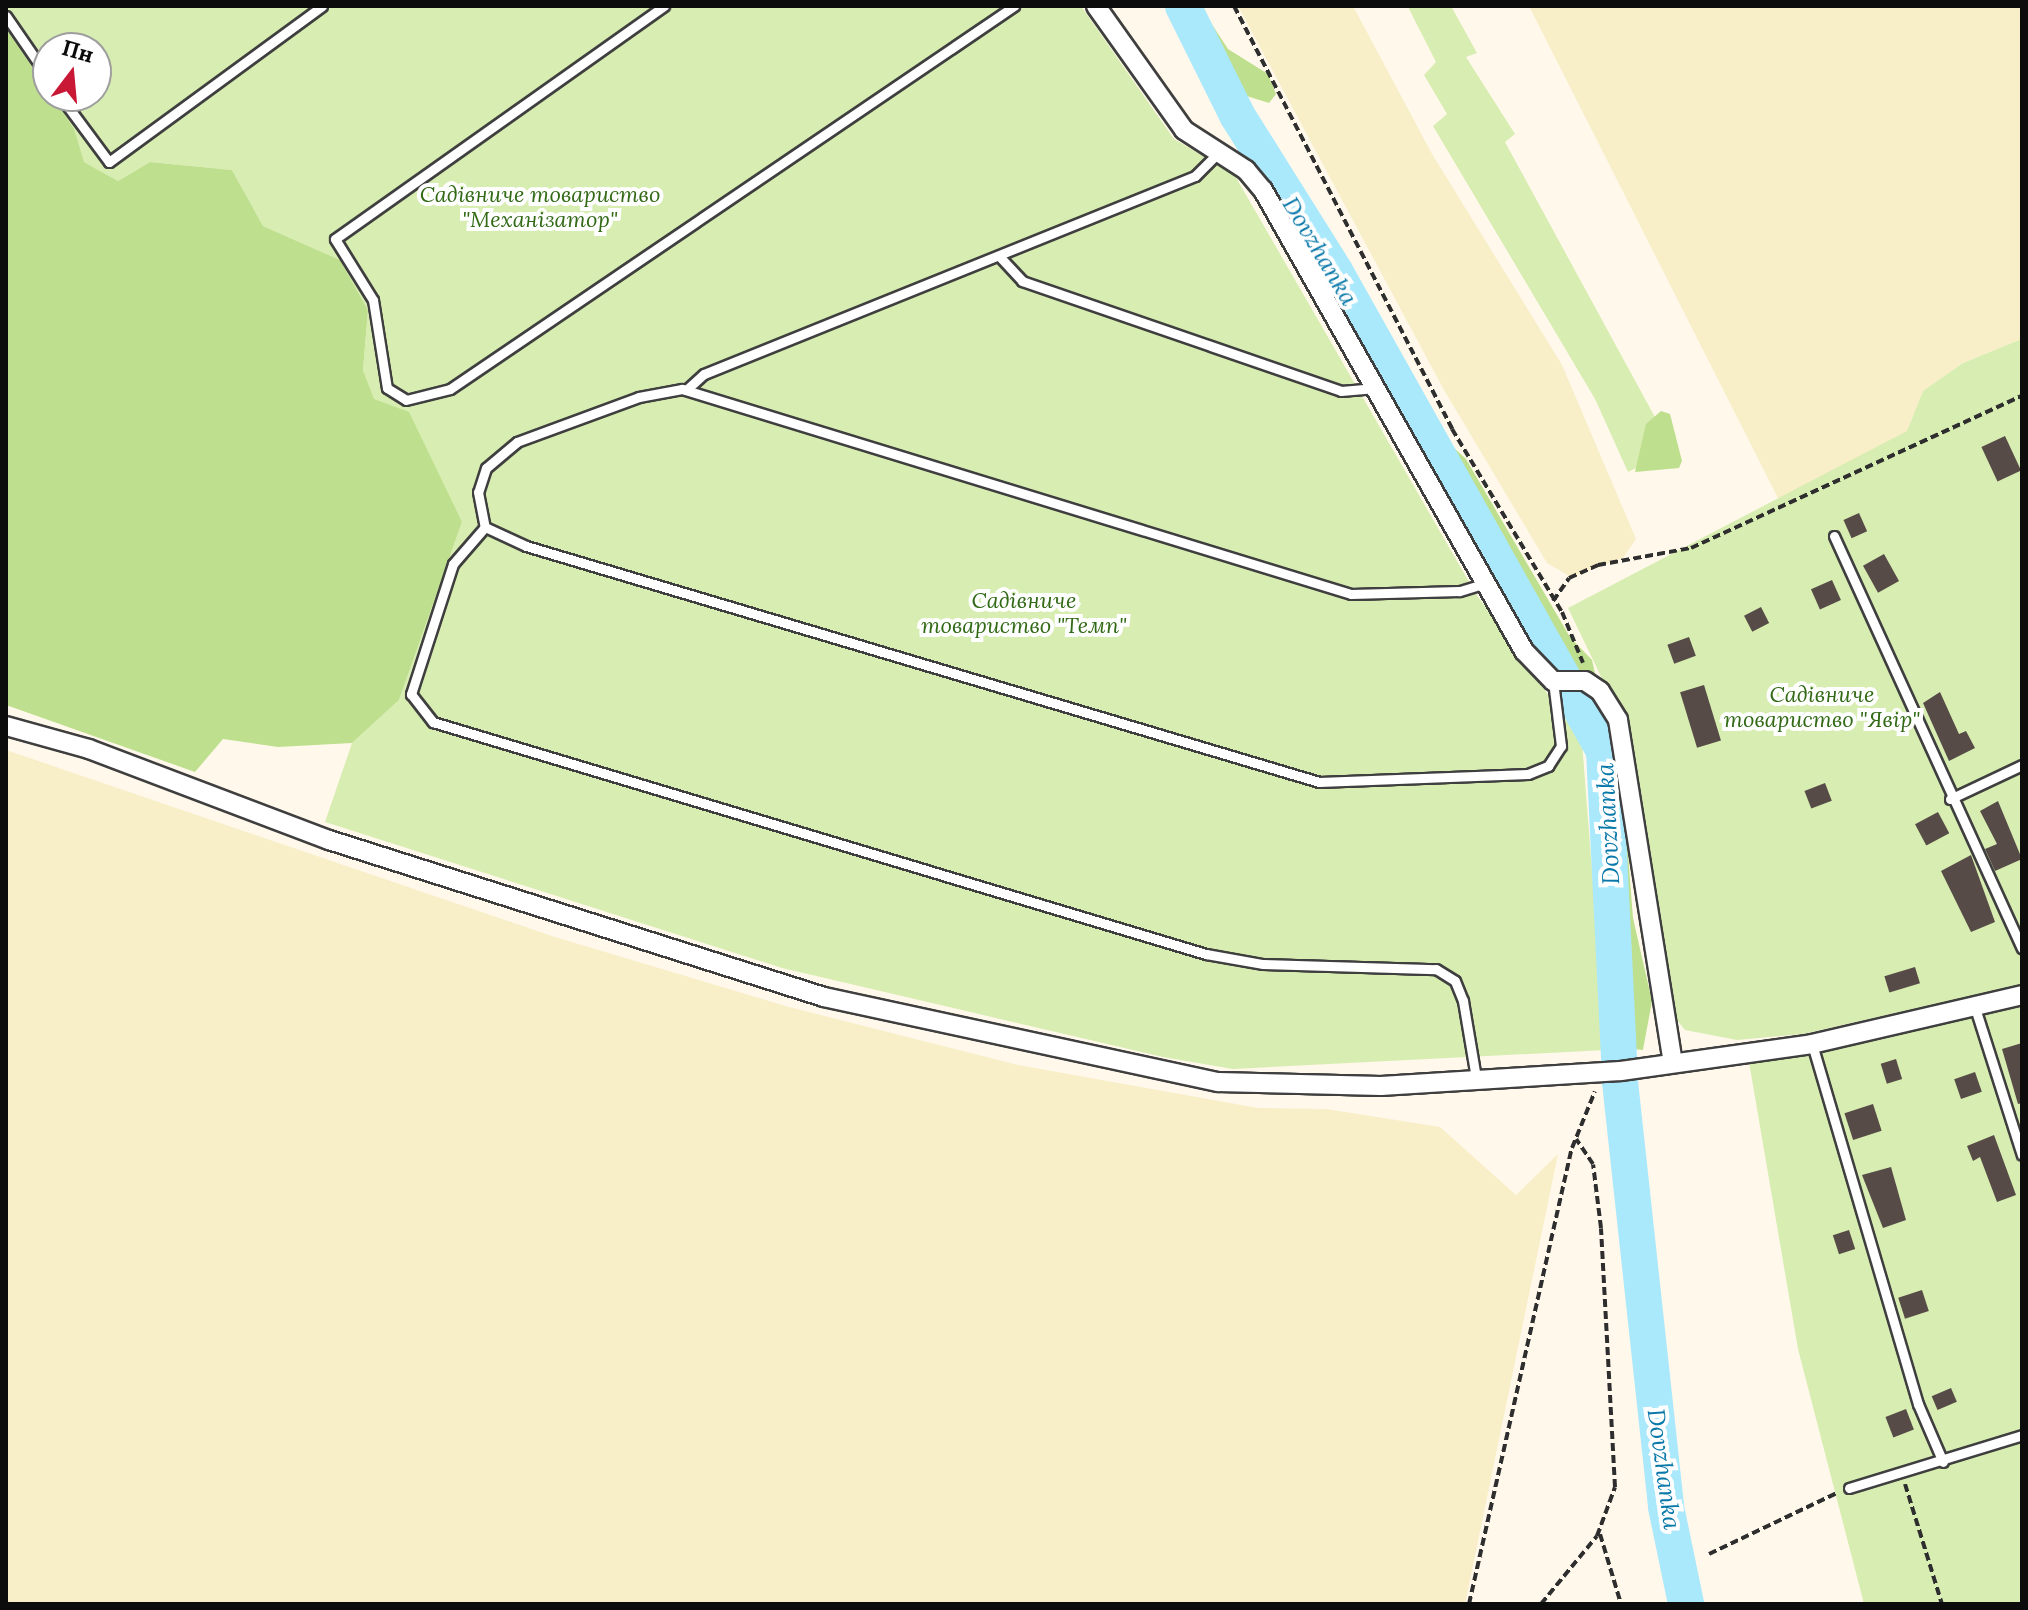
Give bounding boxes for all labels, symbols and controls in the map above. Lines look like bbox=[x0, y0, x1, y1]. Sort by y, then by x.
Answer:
north arrow bbox=[32, 32, 112, 112]
text: Пн bbox=[59, 33, 97, 69]
park label: Садівниче товариство "Механізатор" bbox=[420, 181, 660, 232]
water label: Dovzhanka bbox=[1276, 192, 1364, 310]
park label: Садівниче товариство "Темп" bbox=[921, 587, 1127, 638]
park label: Садівниче товариство "Явір" bbox=[1724, 681, 1920, 732]
water label: Dovzhanka bbox=[1590, 763, 1626, 885]
water label: Dovzhanka bbox=[1641, 1407, 1687, 1531]

